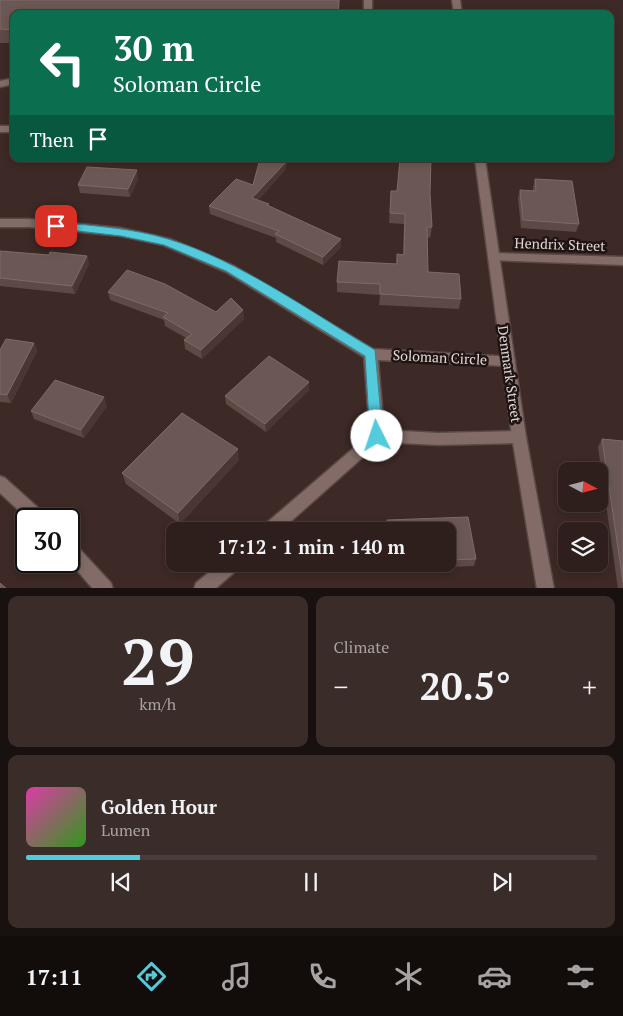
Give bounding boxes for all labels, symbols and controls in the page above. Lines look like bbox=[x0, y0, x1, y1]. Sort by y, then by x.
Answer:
text: 30 m bbox=[113, 25, 194, 71]
icon: left bbox=[30, 30, 95, 95]
text: Soloman Circle bbox=[113, 69, 261, 98]
icon: arrive bbox=[84, 125, 112, 153]
text: Then bbox=[30, 127, 74, 152]
pin bbox=[35, 205, 77, 247]
icon: arrive bbox=[42, 212, 70, 240]
street label: Hendrix Street bbox=[514, 233, 607, 255]
street label: Denmark Street bbox=[494, 324, 526, 425]
street label: Soloman Circle bbox=[392, 345, 488, 369]
position arrow bbox=[350, 409, 402, 461]
north arrow bbox=[558, 462, 608, 512]
map controls bbox=[558, 462, 608, 572]
speed limit sign: 30 bbox=[15, 508, 80, 573]
button: layers bbox=[558, 522, 608, 572]
text: 17:12 · 1 min · 140 m bbox=[217, 534, 405, 559]
text: 29 bbox=[121, 617, 194, 704]
text: Climate bbox=[334, 636, 389, 658]
text: 20.5° bbox=[420, 661, 511, 711]
text: − bbox=[334, 668, 348, 705]
text: + bbox=[582, 668, 597, 705]
text: km/h bbox=[139, 693, 176, 715]
text: Golden Hour bbox=[101, 794, 217, 819]
text: Lumen bbox=[101, 819, 150, 841]
icon: previous bbox=[107, 868, 135, 896]
icon: pause bbox=[297, 868, 325, 896]
icon: next bbox=[488, 868, 516, 896]
icon: directions bbox=[134, 959, 169, 994]
icon: music bbox=[219, 959, 254, 994]
icon: phone bbox=[305, 959, 340, 994]
icon: climate bbox=[391, 959, 426, 994]
icon: car bbox=[477, 959, 512, 994]
icon: filters bbox=[563, 959, 598, 994]
text: 17:11 bbox=[25, 962, 83, 991]

